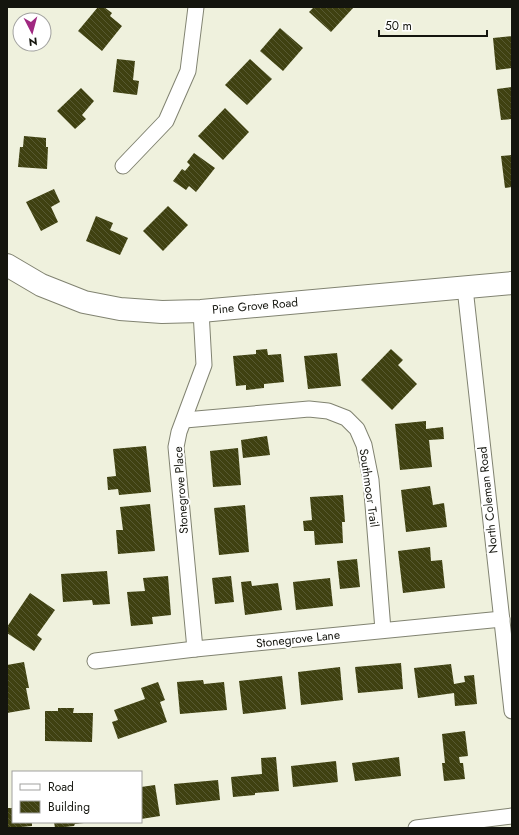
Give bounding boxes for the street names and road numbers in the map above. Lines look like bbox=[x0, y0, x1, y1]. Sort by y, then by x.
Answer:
street label: Pine Grove Road bbox=[211, 293, 299, 319]
street label: Stonegrove Place bbox=[169, 446, 193, 534]
street label: North Coleman Road bbox=[473, 446, 503, 554]
street label: Southmoor Trail bbox=[355, 448, 383, 528]
street label: Stonegrove Lane bbox=[255, 626, 341, 652]

